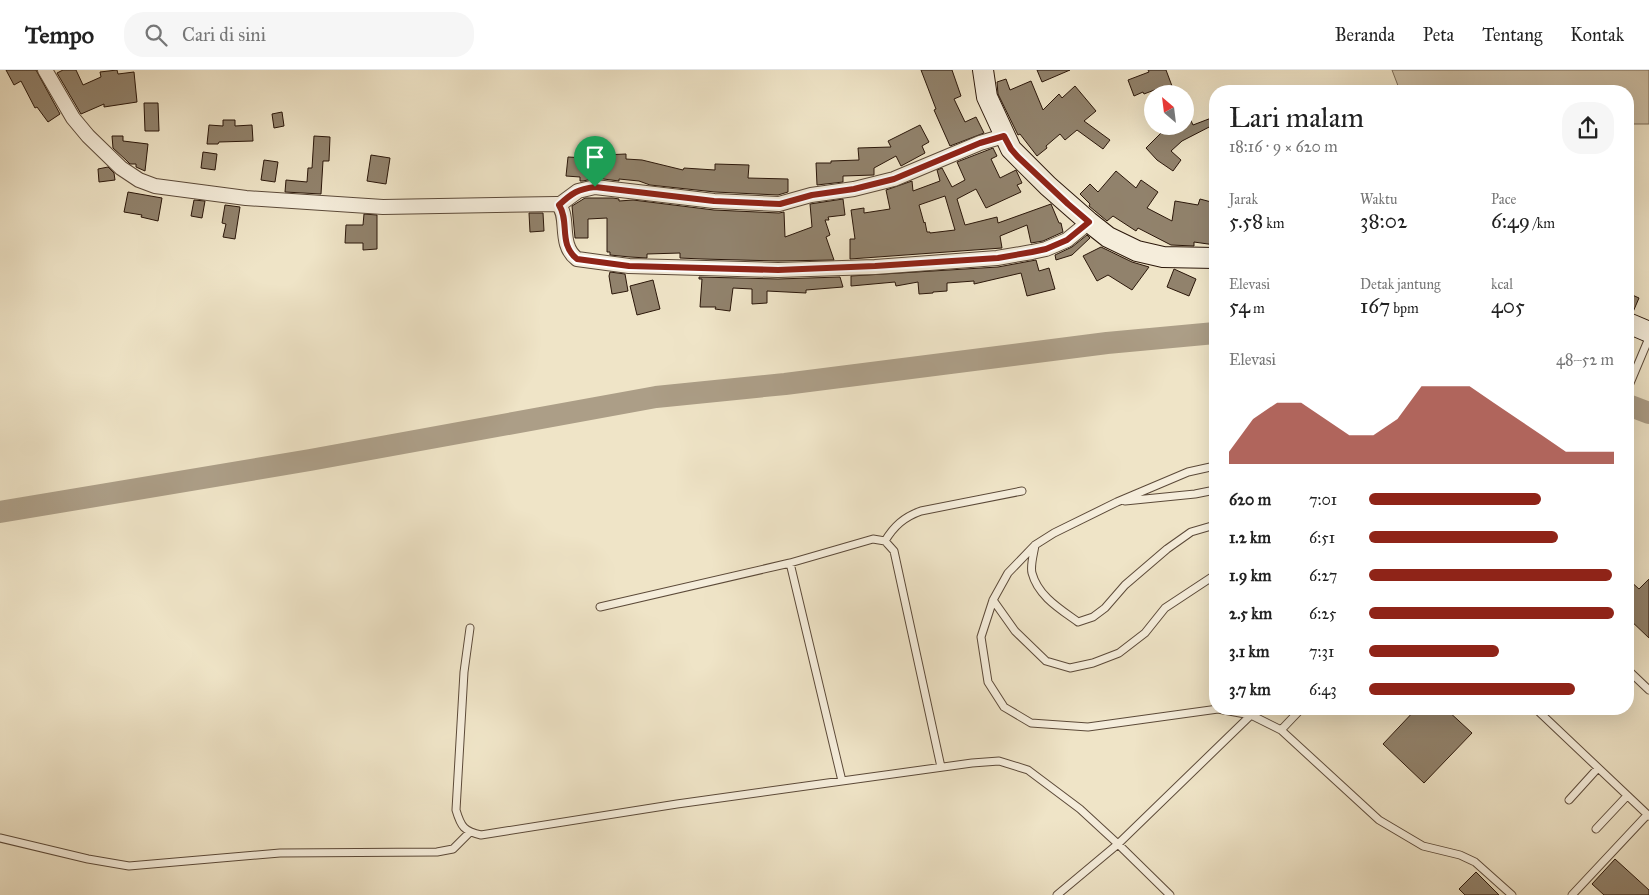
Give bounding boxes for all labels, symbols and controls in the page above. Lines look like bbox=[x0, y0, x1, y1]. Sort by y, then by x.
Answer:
search box bbox=[124, 12, 474, 57]
text: Tempo bbox=[25, 20, 94, 50]
icon: search bbox=[142, 21, 170, 49]
text: Cari di sini bbox=[182, 23, 266, 46]
text: Beranda bbox=[1335, 24, 1395, 46]
text: Peta bbox=[1423, 24, 1454, 46]
text: Tentang bbox=[1482, 24, 1542, 46]
text: Kontak bbox=[1570, 24, 1624, 46]
north arrow bbox=[1144, 85, 1194, 135]
map controls bbox=[1144, 85, 1194, 135]
text: Lari malam bbox=[1229, 100, 1364, 135]
button: share bbox=[1562, 102, 1614, 154]
pin bbox=[574, 136, 616, 187]
text: 18:16 · 9 × 620 m bbox=[1229, 137, 1338, 156]
icon: arrive bbox=[581, 143, 609, 171]
text: Jarak bbox=[1229, 191, 1258, 208]
text: Waktu bbox=[1360, 191, 1397, 208]
text: Pace bbox=[1491, 191, 1516, 208]
text: 5.58 bbox=[1229, 208, 1263, 234]
text: 38:02 bbox=[1360, 208, 1407, 234]
text: 6:49 bbox=[1491, 208, 1530, 234]
text: km bbox=[1263, 215, 1285, 232]
text: /km bbox=[1530, 215, 1555, 232]
text: Elevasi bbox=[1229, 276, 1270, 293]
text: Detak jantung bbox=[1360, 276, 1441, 293]
text: kcal bbox=[1491, 276, 1513, 293]
text: 54 bbox=[1229, 293, 1250, 319]
text: 167 bbox=[1360, 293, 1390, 319]
text: 405 bbox=[1491, 293, 1525, 319]
text: m bbox=[1250, 300, 1265, 317]
text: bpm bbox=[1390, 300, 1419, 317]
text: Elevasi bbox=[1229, 350, 1276, 369]
text: 48–52 m bbox=[1556, 350, 1614, 369]
text: 620 m bbox=[1229, 490, 1271, 509]
text: 7:01 bbox=[1309, 490, 1337, 509]
text: 1.2 km bbox=[1229, 528, 1271, 547]
text: 6:51 bbox=[1309, 528, 1335, 547]
text: 1.9 km bbox=[1229, 566, 1272, 585]
text: 6:27 bbox=[1309, 566, 1337, 585]
text: 2.5 km bbox=[1229, 604, 1272, 623]
text: 6:25 bbox=[1309, 604, 1336, 623]
text: 3.1 km bbox=[1229, 642, 1269, 661]
text: 7:31 bbox=[1309, 642, 1334, 661]
text: 3.7 km bbox=[1229, 680, 1271, 699]
text: 6:43 bbox=[1309, 680, 1337, 699]

